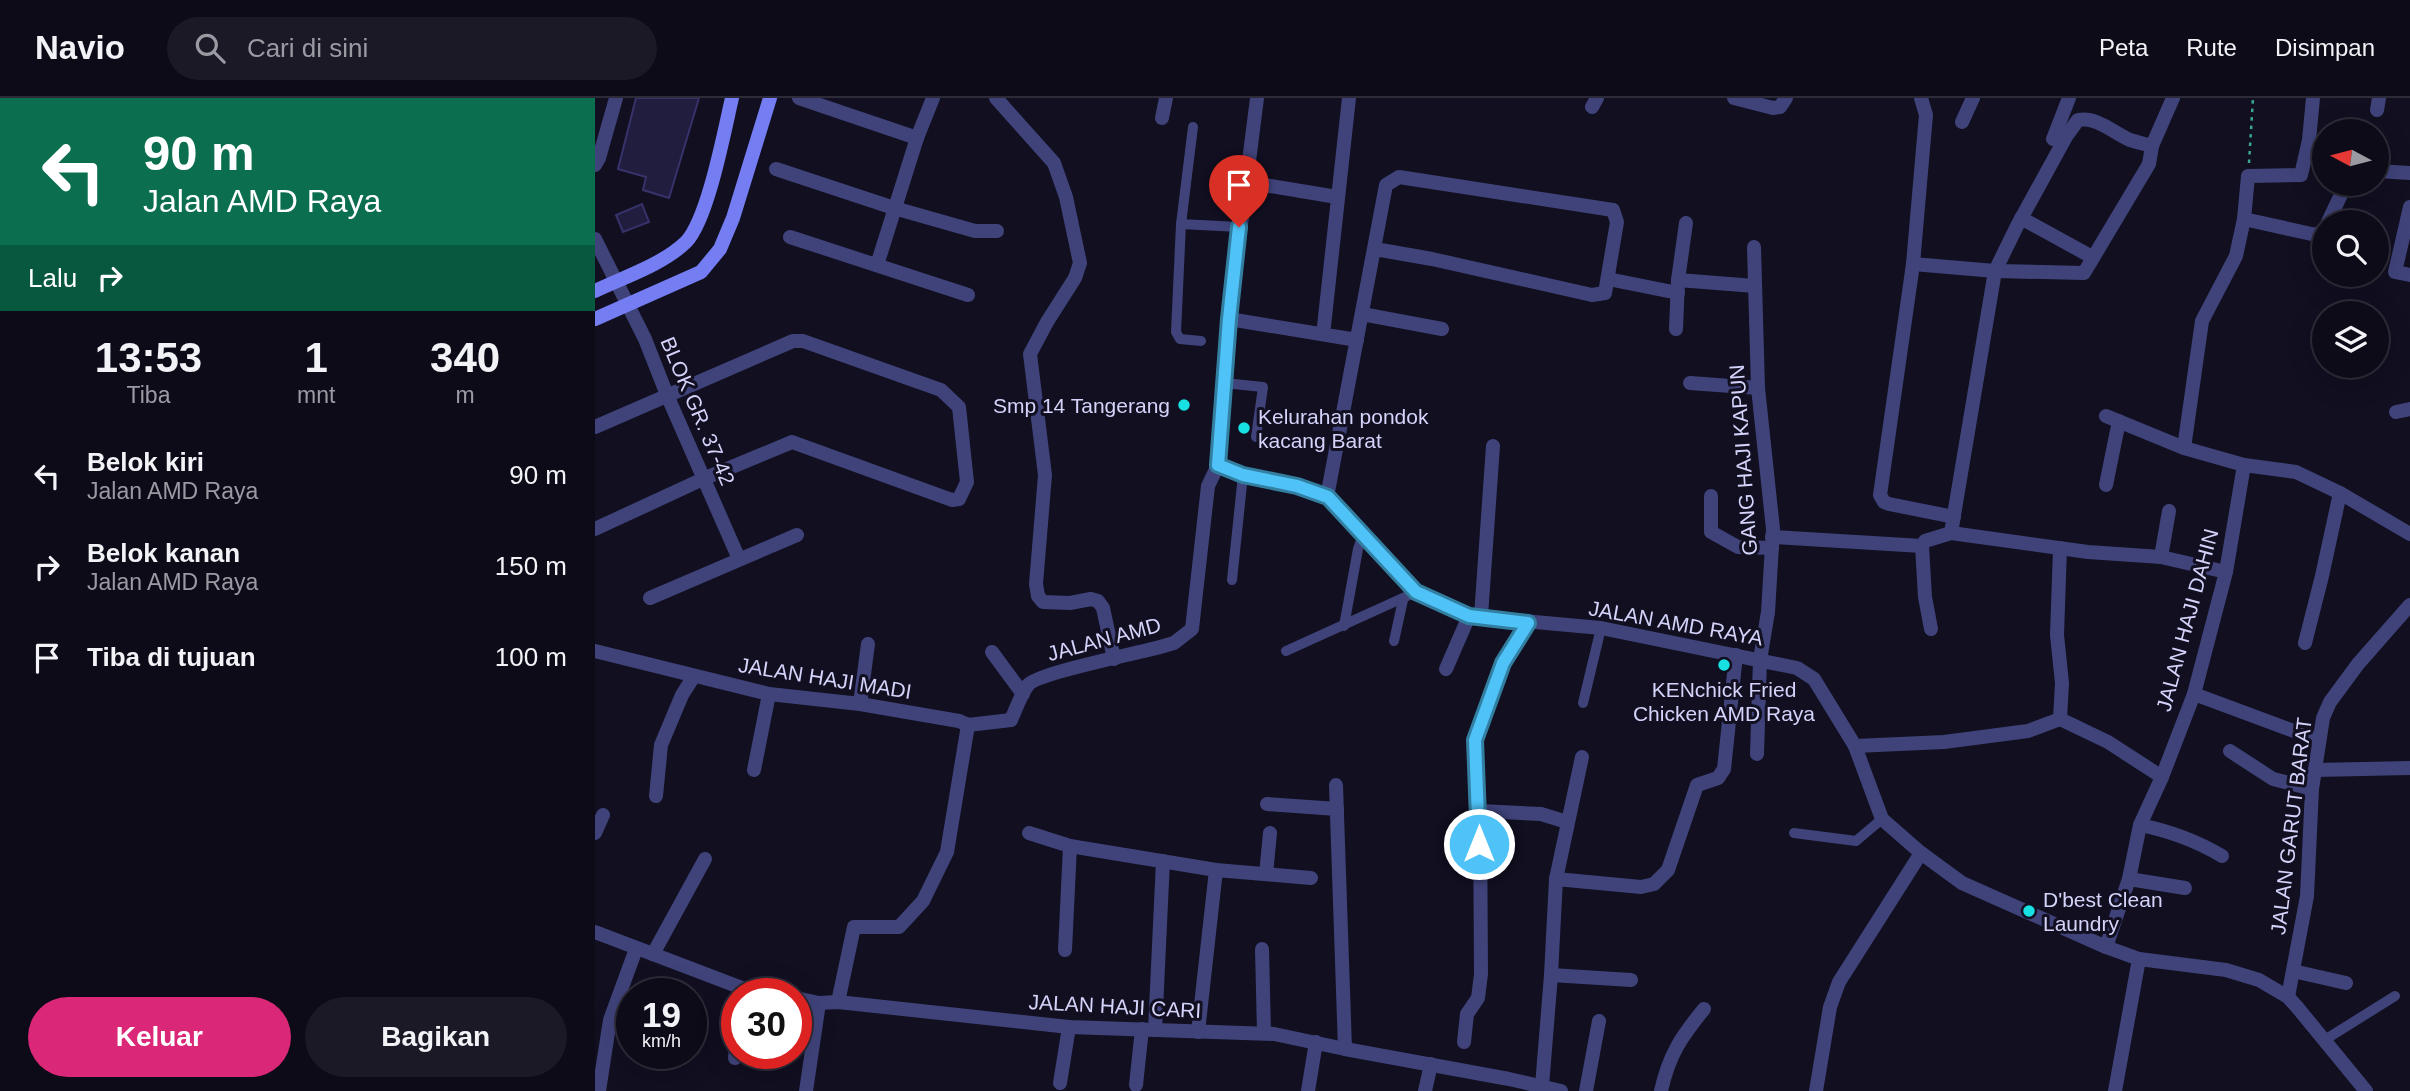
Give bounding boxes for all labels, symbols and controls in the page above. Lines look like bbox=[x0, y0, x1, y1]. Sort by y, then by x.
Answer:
search box bbox=[167, 17, 657, 80]
text: Navio bbox=[35, 29, 125, 66]
icon: search bbox=[191, 29, 229, 67]
text: Cari di sini bbox=[247, 33, 368, 63]
text: Peta bbox=[2099, 34, 2148, 61]
text: Rute bbox=[2186, 34, 2237, 61]
text: Disimpan bbox=[2275, 34, 2375, 61]
north arrow bbox=[2312, 119, 2389, 196]
map controls bbox=[2312, 119, 2389, 378]
icon: left bbox=[28, 126, 119, 217]
text: 90 m bbox=[143, 126, 255, 180]
pin bbox=[1209, 155, 1269, 227]
icon: arrive bbox=[1220, 166, 1258, 204]
text: Jalan AMD Raya bbox=[143, 183, 381, 219]
button: search bbox=[2312, 210, 2389, 287]
icon: right bbox=[91, 259, 129, 297]
text: Lalu bbox=[28, 263, 77, 293]
button: layers bbox=[2312, 301, 2389, 378]
street label: BLOK GR. 37-42 bbox=[656, 333, 740, 489]
text: 13:53 bbox=[95, 334, 202, 381]
text: 1 bbox=[304, 334, 328, 381]
text: 340 bbox=[430, 334, 500, 381]
street label: GANG HAJI KAPUN bbox=[1725, 364, 1761, 556]
text: Tiba bbox=[127, 382, 170, 408]
text: mnt bbox=[297, 382, 335, 408]
text: m bbox=[456, 382, 475, 408]
place label: Smp 14 Tangerang bbox=[993, 394, 1170, 417]
marker: Smp 14 Tangerang bbox=[1176, 397, 1192, 413]
place label: Kelurahan pondok kacang Barat bbox=[1258, 405, 1429, 452]
marker: Kelurahan pondok kacang Barat bbox=[1236, 420, 1252, 436]
text: Belok kiri bbox=[87, 447, 204, 477]
icon: left bbox=[28, 457, 66, 495]
text: 90 m bbox=[509, 460, 567, 490]
text: Jalan AMD Raya bbox=[87, 478, 258, 504]
street label: JALAN HAJI DAHIN bbox=[2152, 526, 2222, 714]
text: Belok kanan bbox=[87, 538, 240, 568]
icon: right bbox=[28, 548, 66, 586]
text: 150 m bbox=[495, 551, 567, 581]
text: Jalan AMD Raya bbox=[87, 569, 258, 595]
street label: JALAN AMD RAYA bbox=[1587, 596, 1765, 650]
street label: JALAN AMD bbox=[1045, 613, 1163, 665]
icon: arrive bbox=[28, 639, 66, 677]
text: Tiba di tujuan bbox=[87, 642, 256, 672]
text: 100 m bbox=[495, 642, 567, 672]
street label: JALAN HAJI MADI bbox=[737, 653, 913, 703]
marker: KENchick Fried Chicken AMD Raya bbox=[1716, 657, 1732, 673]
place label: KENchick Fried Chicken AMD Raya bbox=[1633, 678, 1815, 725]
street label: JALAN GARUT BARAT bbox=[2266, 716, 2316, 936]
position arrow bbox=[1442, 807, 1516, 881]
place label: D'best Clean Laundry bbox=[2043, 888, 2163, 935]
marker: D'best Clean Laundry bbox=[2021, 903, 2037, 919]
speed limit sign: 30 bbox=[721, 978, 812, 1069]
street label: JALAN HAJI CARI bbox=[1028, 990, 1202, 1022]
text: 19 bbox=[642, 995, 681, 1034]
button: Keluar bbox=[28, 997, 291, 1077]
button: Bagikan bbox=[305, 997, 567, 1077]
text: km/h bbox=[642, 1031, 681, 1051]

